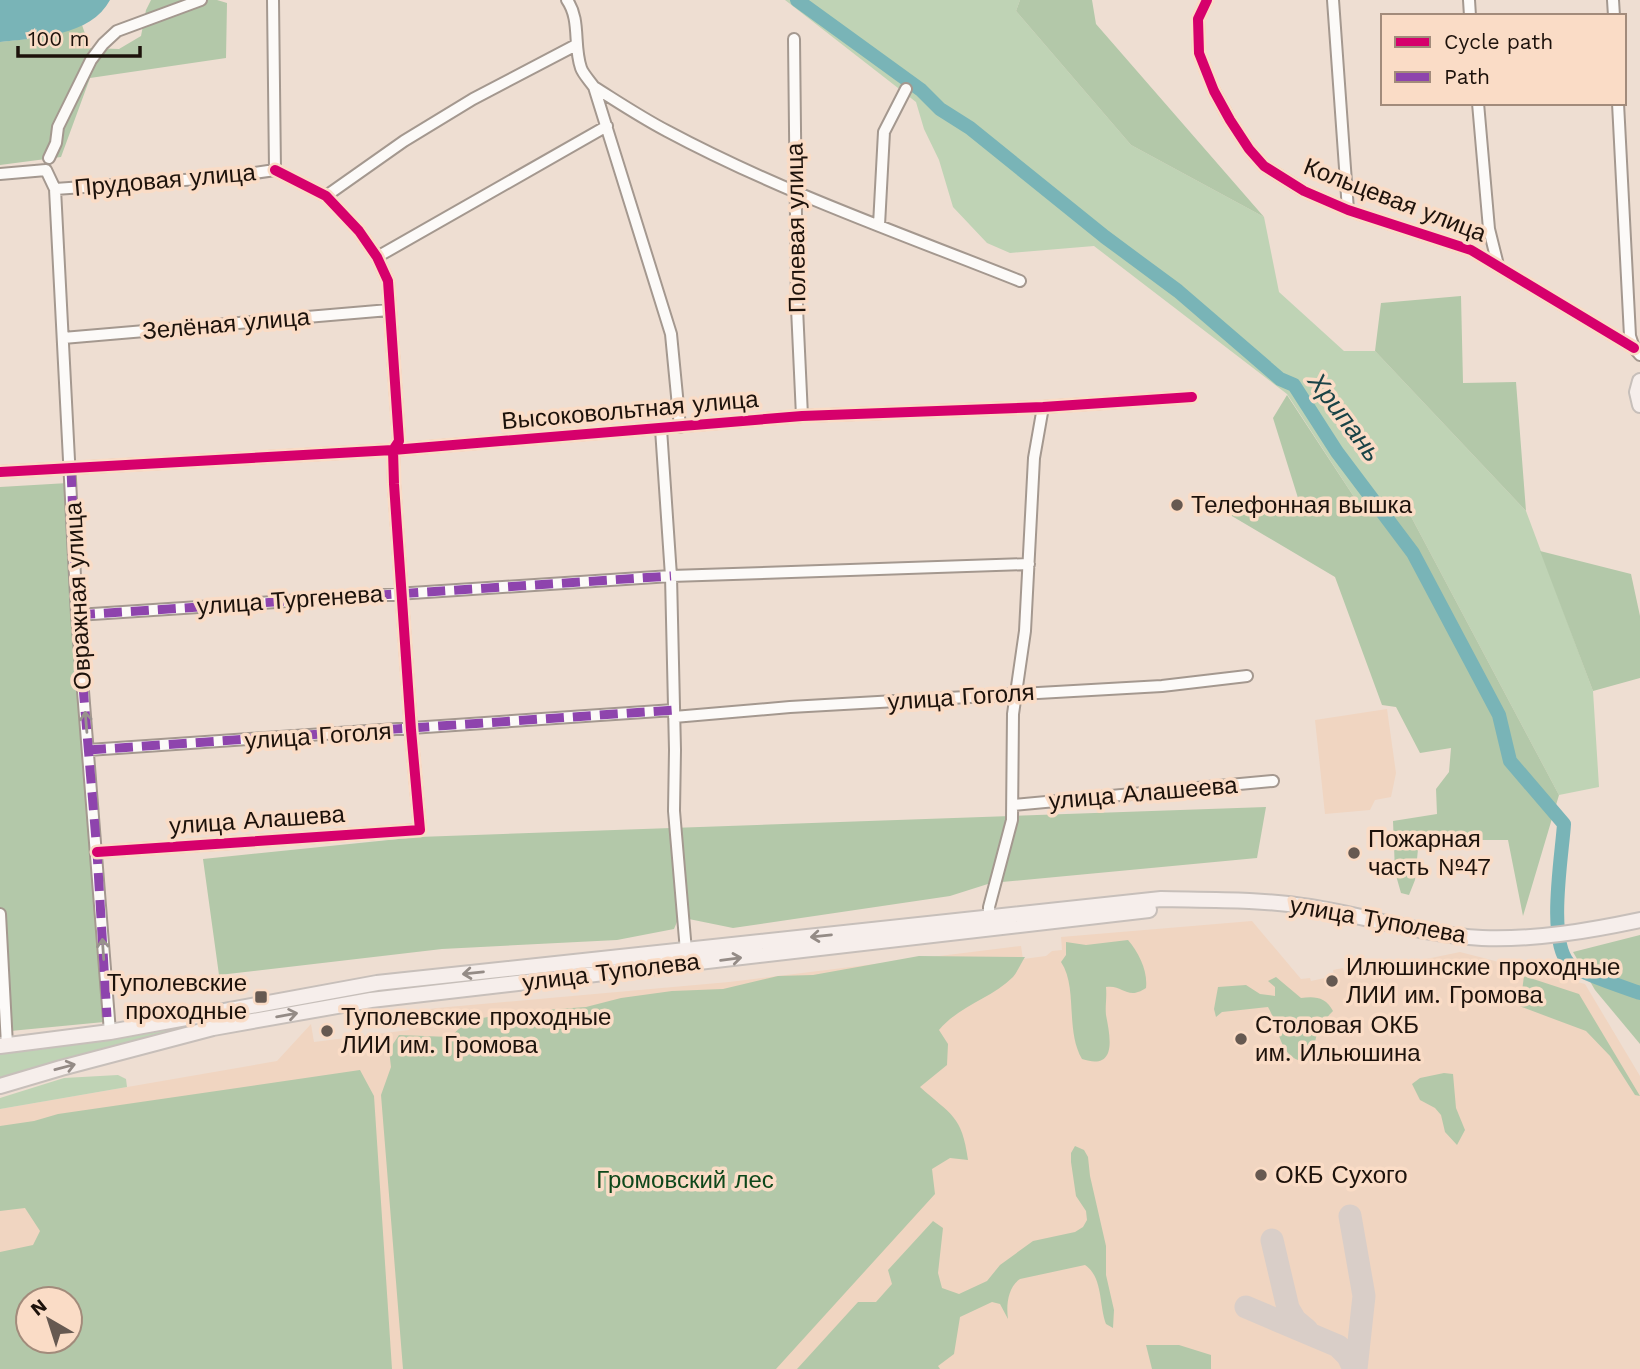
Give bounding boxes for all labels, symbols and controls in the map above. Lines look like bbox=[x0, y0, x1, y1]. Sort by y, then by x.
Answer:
scale bar bbox=[18, 14, 140, 58]
legend bbox=[1381, 14, 1626, 105]
text: 100 m bbox=[28, 26, 90, 51]
text: Cycle path bbox=[1444, 29, 1553, 54]
text: Path bbox=[1444, 64, 1490, 89]
street label: Полевая улица bbox=[781, 142, 811, 313]
street label: Кольцевая улица bbox=[1300, 152, 1491, 248]
street label: Прудовая улица bbox=[73, 158, 257, 202]
street label: Зелёная улица bbox=[141, 303, 312, 345]
water label: Хрипань bbox=[1301, 366, 1388, 467]
street label: Высоковольтная улица bbox=[500, 385, 760, 435]
place label: Телефонная вышка bbox=[1191, 491, 1413, 519]
marker: Телефонная вышка bbox=[1169, 497, 1185, 513]
street label: Овражная улица bbox=[59, 501, 97, 691]
street label: улица Тургенева bbox=[196, 579, 385, 620]
street label: улица Гоголя bbox=[887, 678, 1035, 716]
one-way arrow bbox=[79, 711, 92, 734]
street label: улица Гоголя bbox=[244, 717, 392, 755]
street label: улица Алашеева bbox=[1047, 771, 1239, 815]
street label: улица Алашева bbox=[168, 800, 346, 840]
place label: Пожарная часть №47 bbox=[1368, 825, 1491, 881]
marker: Пожарная часть №47 bbox=[1346, 845, 1362, 861]
street label: улица Туполева bbox=[1288, 891, 1469, 949]
one-way arrow bbox=[810, 930, 833, 943]
one-way arrow bbox=[96, 938, 109, 961]
street label: улица Туполева bbox=[521, 947, 702, 997]
one-way arrow bbox=[719, 952, 742, 965]
place label: Илюшинские проходные ЛИИ им. Громова bbox=[1346, 953, 1620, 1009]
one-way arrow bbox=[462, 967, 485, 980]
place label: Туполевские проходные bbox=[107, 969, 247, 1025]
marker: Илюшинские проходные ЛИИ им. Громова bbox=[1324, 973, 1340, 989]
marker: Туполевские проходные bbox=[253, 989, 269, 1005]
place label: Туполевские проходные ЛИИ им. Громова bbox=[341, 1003, 611, 1059]
one-way arrow bbox=[275, 1008, 298, 1021]
place label: Столовая ОКБ им. Ильюшина bbox=[1255, 1011, 1421, 1067]
marker: Туполевские проходные ЛИИ им. Громова bbox=[319, 1023, 335, 1039]
marker: Столовая ОКБ им. Ильюшина bbox=[1233, 1031, 1249, 1047]
one-way arrow bbox=[54, 1060, 76, 1073]
place label: ОКБ Сухого bbox=[1275, 1161, 1408, 1189]
park label: Громовский лес bbox=[596, 1166, 774, 1194]
marker: ОКБ Сухого bbox=[1253, 1167, 1269, 1183]
north arrow bbox=[14, 1285, 84, 1355]
text: N bbox=[26, 1294, 51, 1321]

